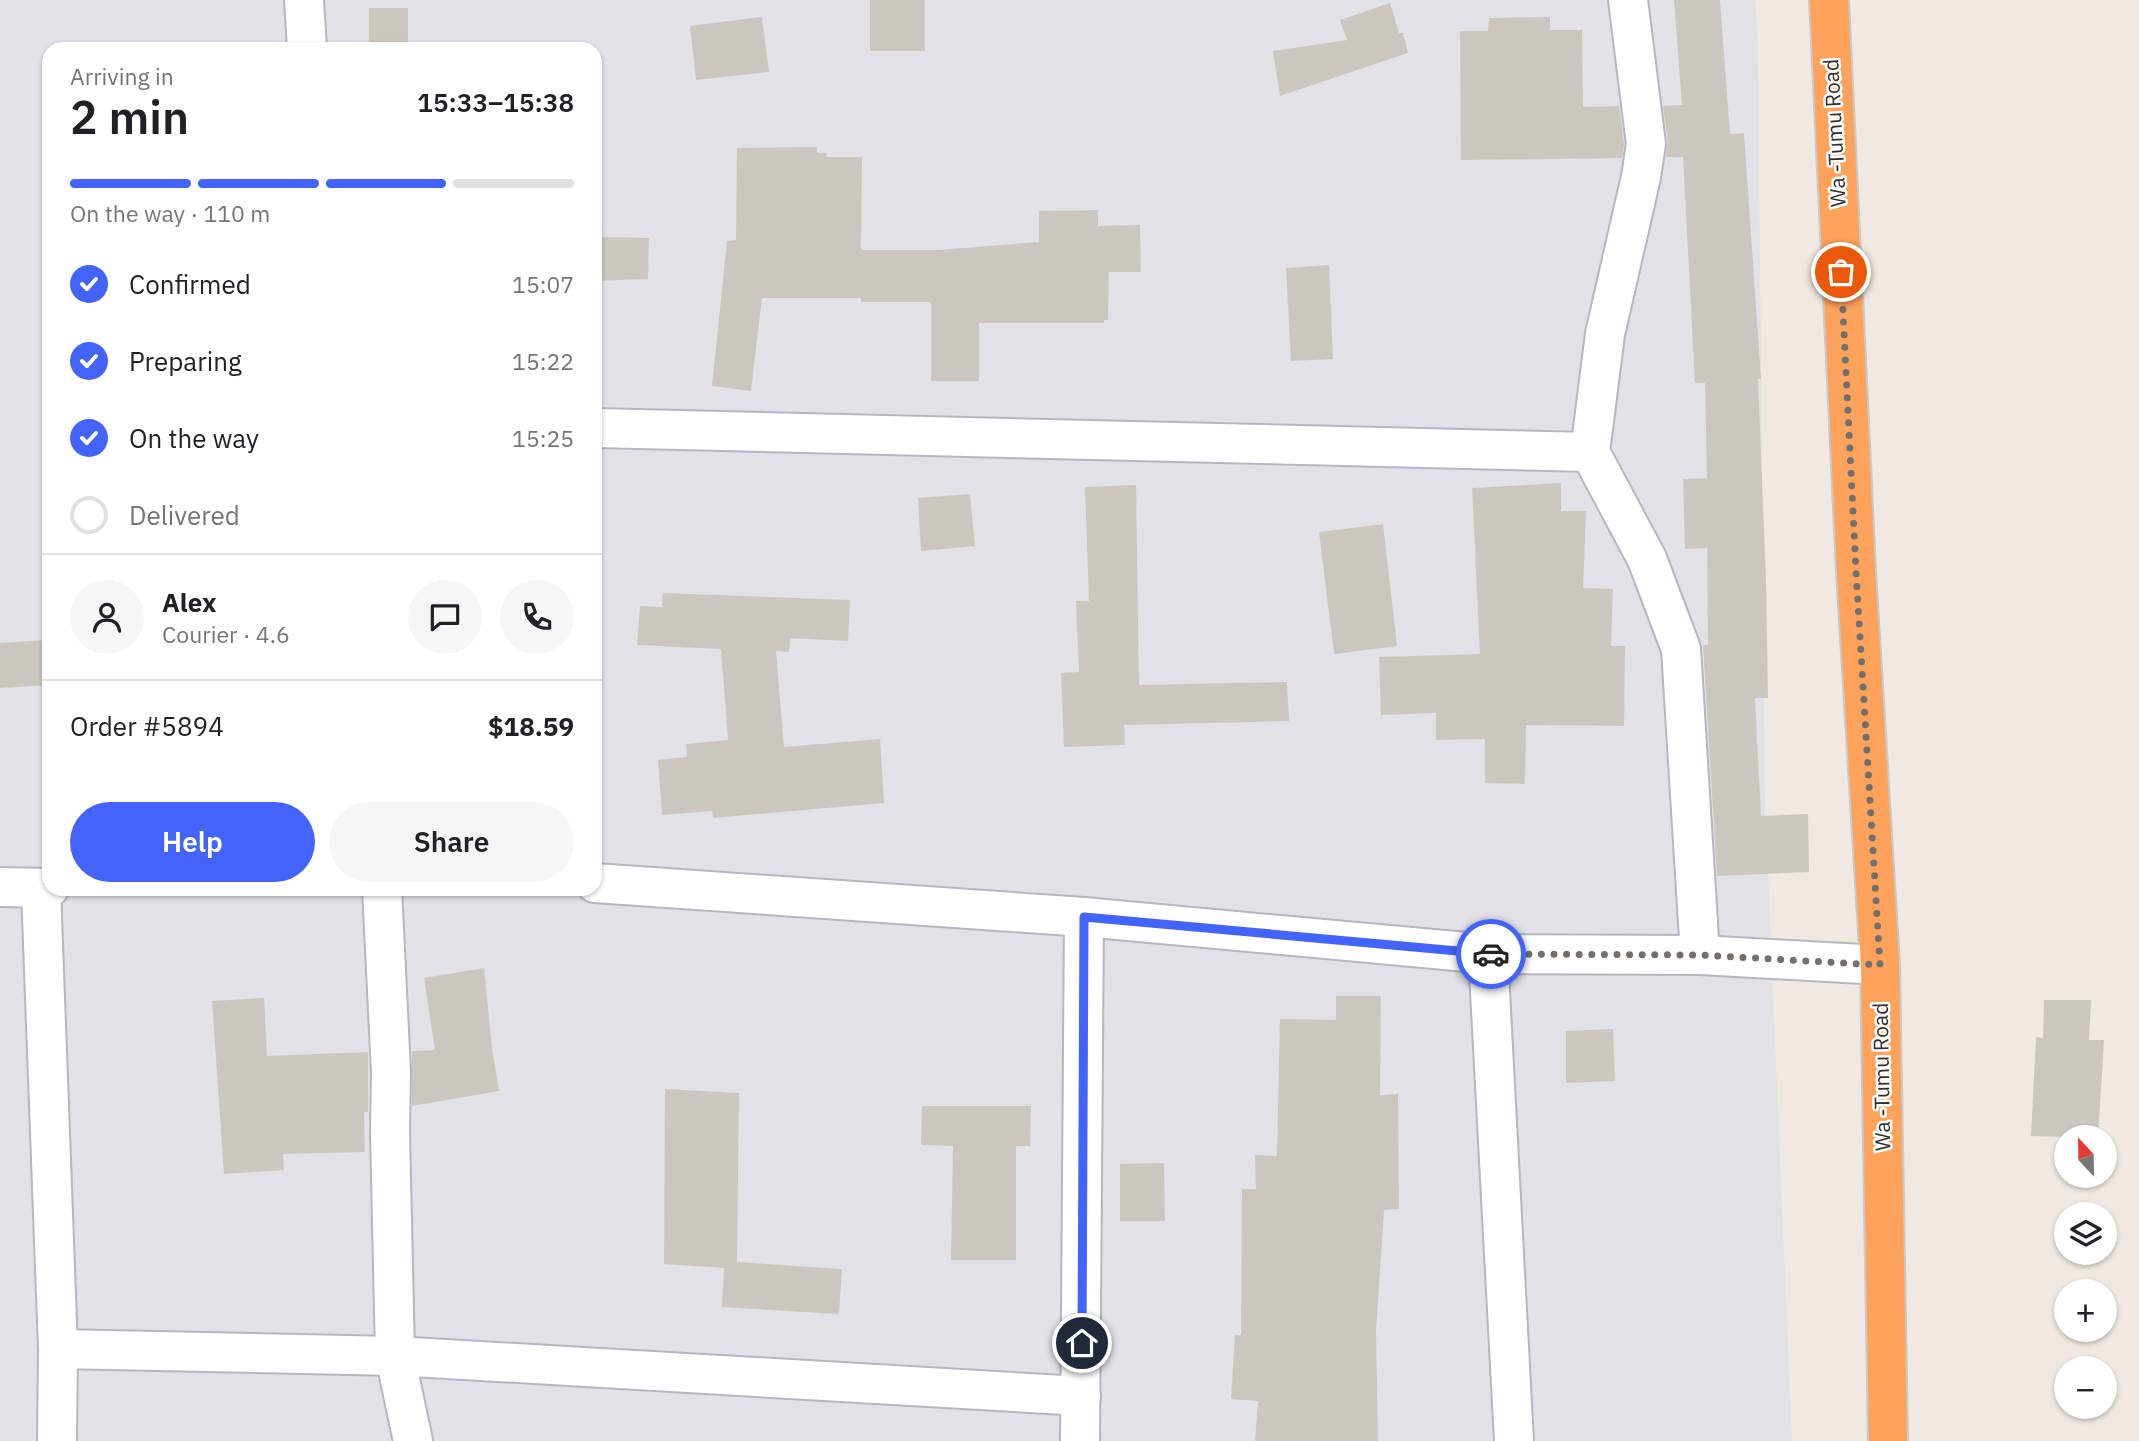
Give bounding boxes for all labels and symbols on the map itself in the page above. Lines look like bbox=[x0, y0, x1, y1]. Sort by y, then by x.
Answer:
street label: Wa -Tumu Road bbox=[1816, 58, 1852, 208]
pin bbox=[1811, 242, 1871, 302]
courier bbox=[1456, 919, 1526, 989]
street label: Wa -Tumu Road bbox=[1866, 1003, 1896, 1151]
north arrow bbox=[2054, 1125, 2118, 1188]
pin bbox=[1052, 1313, 1112, 1373]

